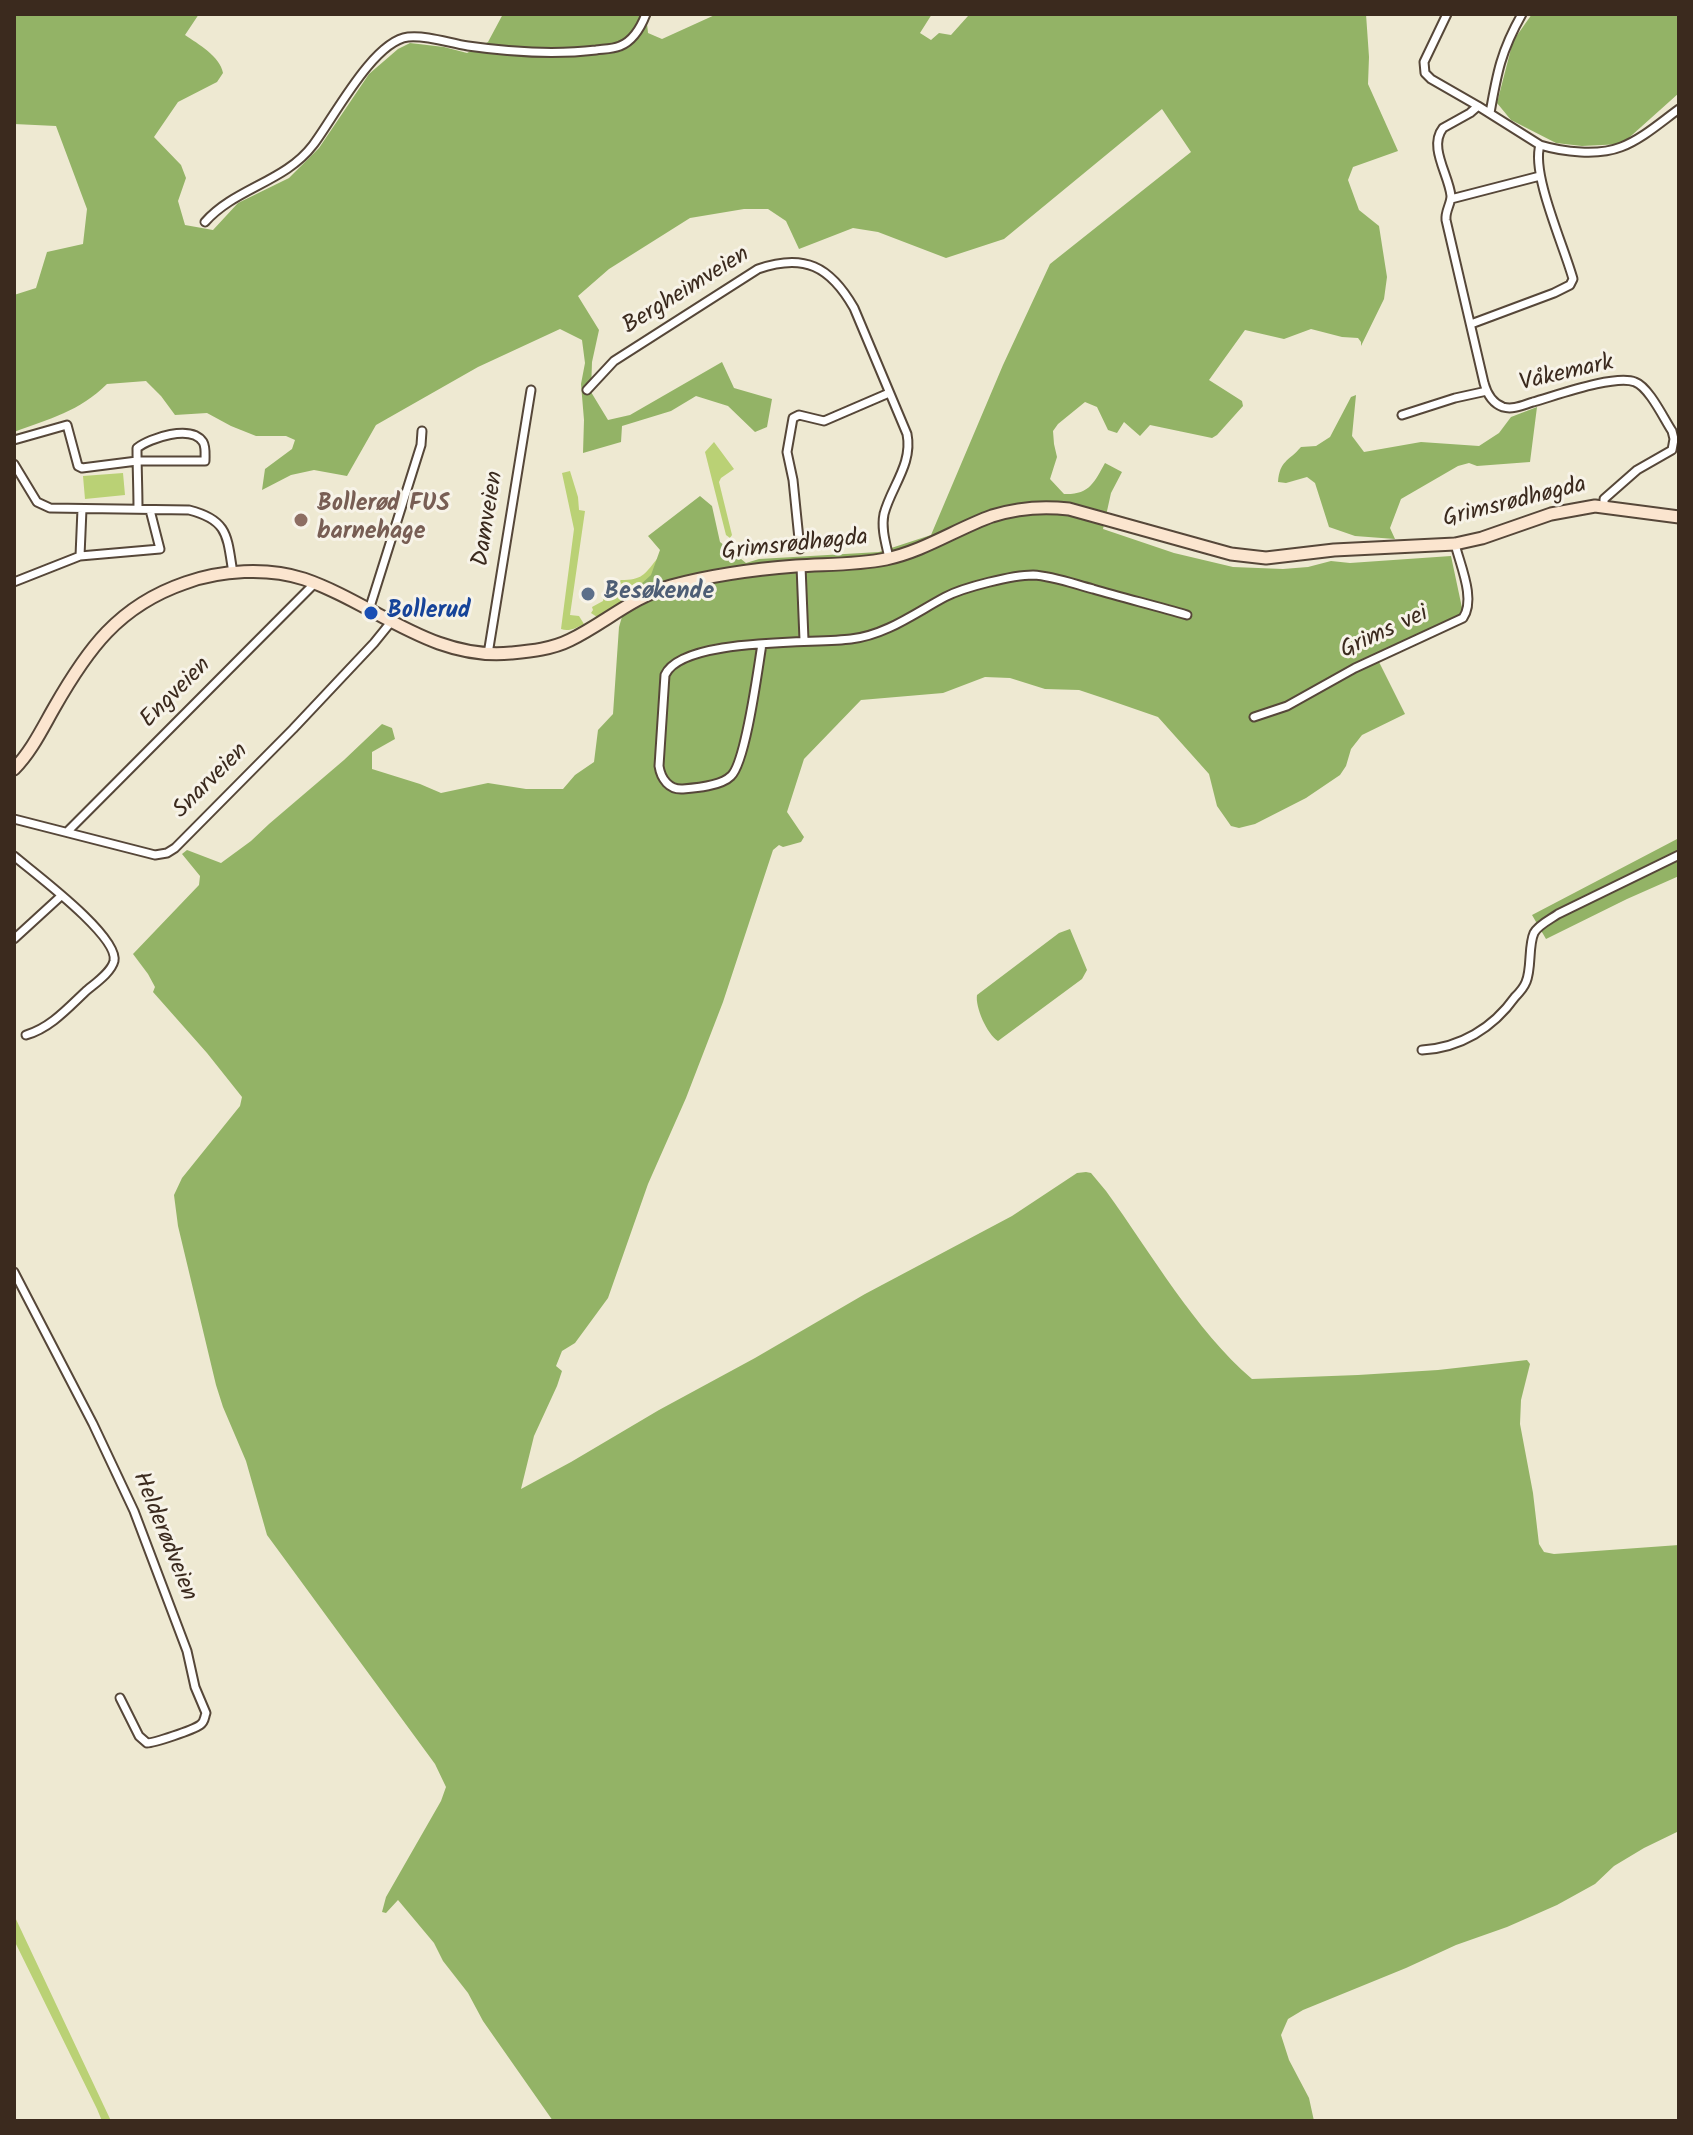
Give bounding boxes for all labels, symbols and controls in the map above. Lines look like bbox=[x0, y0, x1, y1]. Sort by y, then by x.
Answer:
street label: Bergheimveien bbox=[618, 242, 756, 342]
street label: Våkemark bbox=[1517, 350, 1617, 400]
street label: Damveien bbox=[468, 469, 512, 569]
street label: Grimsrødhøgda bbox=[1440, 472, 1590, 536]
place label: Bollerød FUS barnehage bbox=[317, 492, 450, 548]
marker: Bollerød FUS barnehage bbox=[292, 511, 310, 529]
street label: Grimsrødhøgda bbox=[720, 525, 870, 569]
place label: Besøkende bbox=[604, 580, 714, 608]
marker: Besøkende bbox=[579, 585, 597, 603]
place label: Bollerud bbox=[387, 599, 471, 627]
street label: Grims vei bbox=[1336, 601, 1434, 667]
marker: Bollerud bbox=[362, 604, 380, 622]
street label: Engveien bbox=[136, 653, 218, 735]
street label: Snarveien bbox=[168, 738, 256, 826]
street label: Helderødveien bbox=[124, 1468, 202, 1606]

